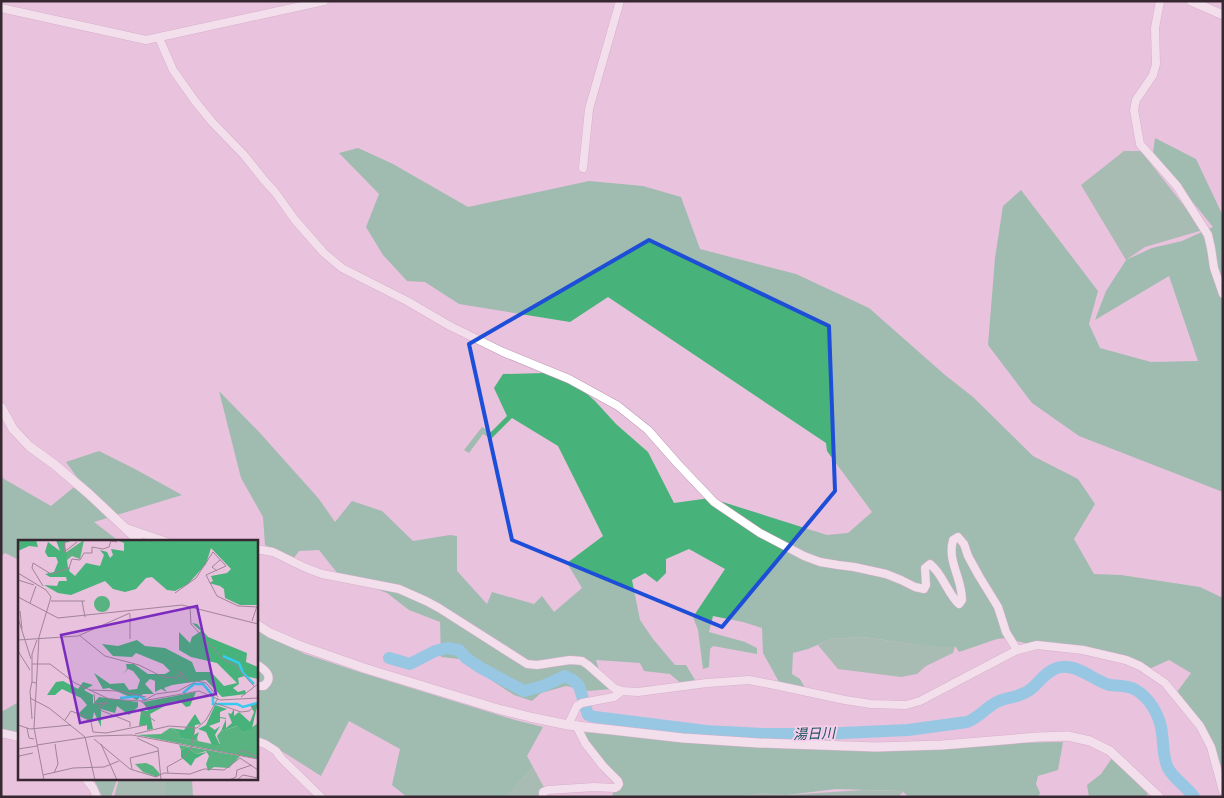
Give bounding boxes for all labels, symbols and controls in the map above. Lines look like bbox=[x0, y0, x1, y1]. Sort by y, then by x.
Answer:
inset map bbox=[18, 540, 258, 780]
water label: 湯日川 bbox=[793, 723, 837, 743]

